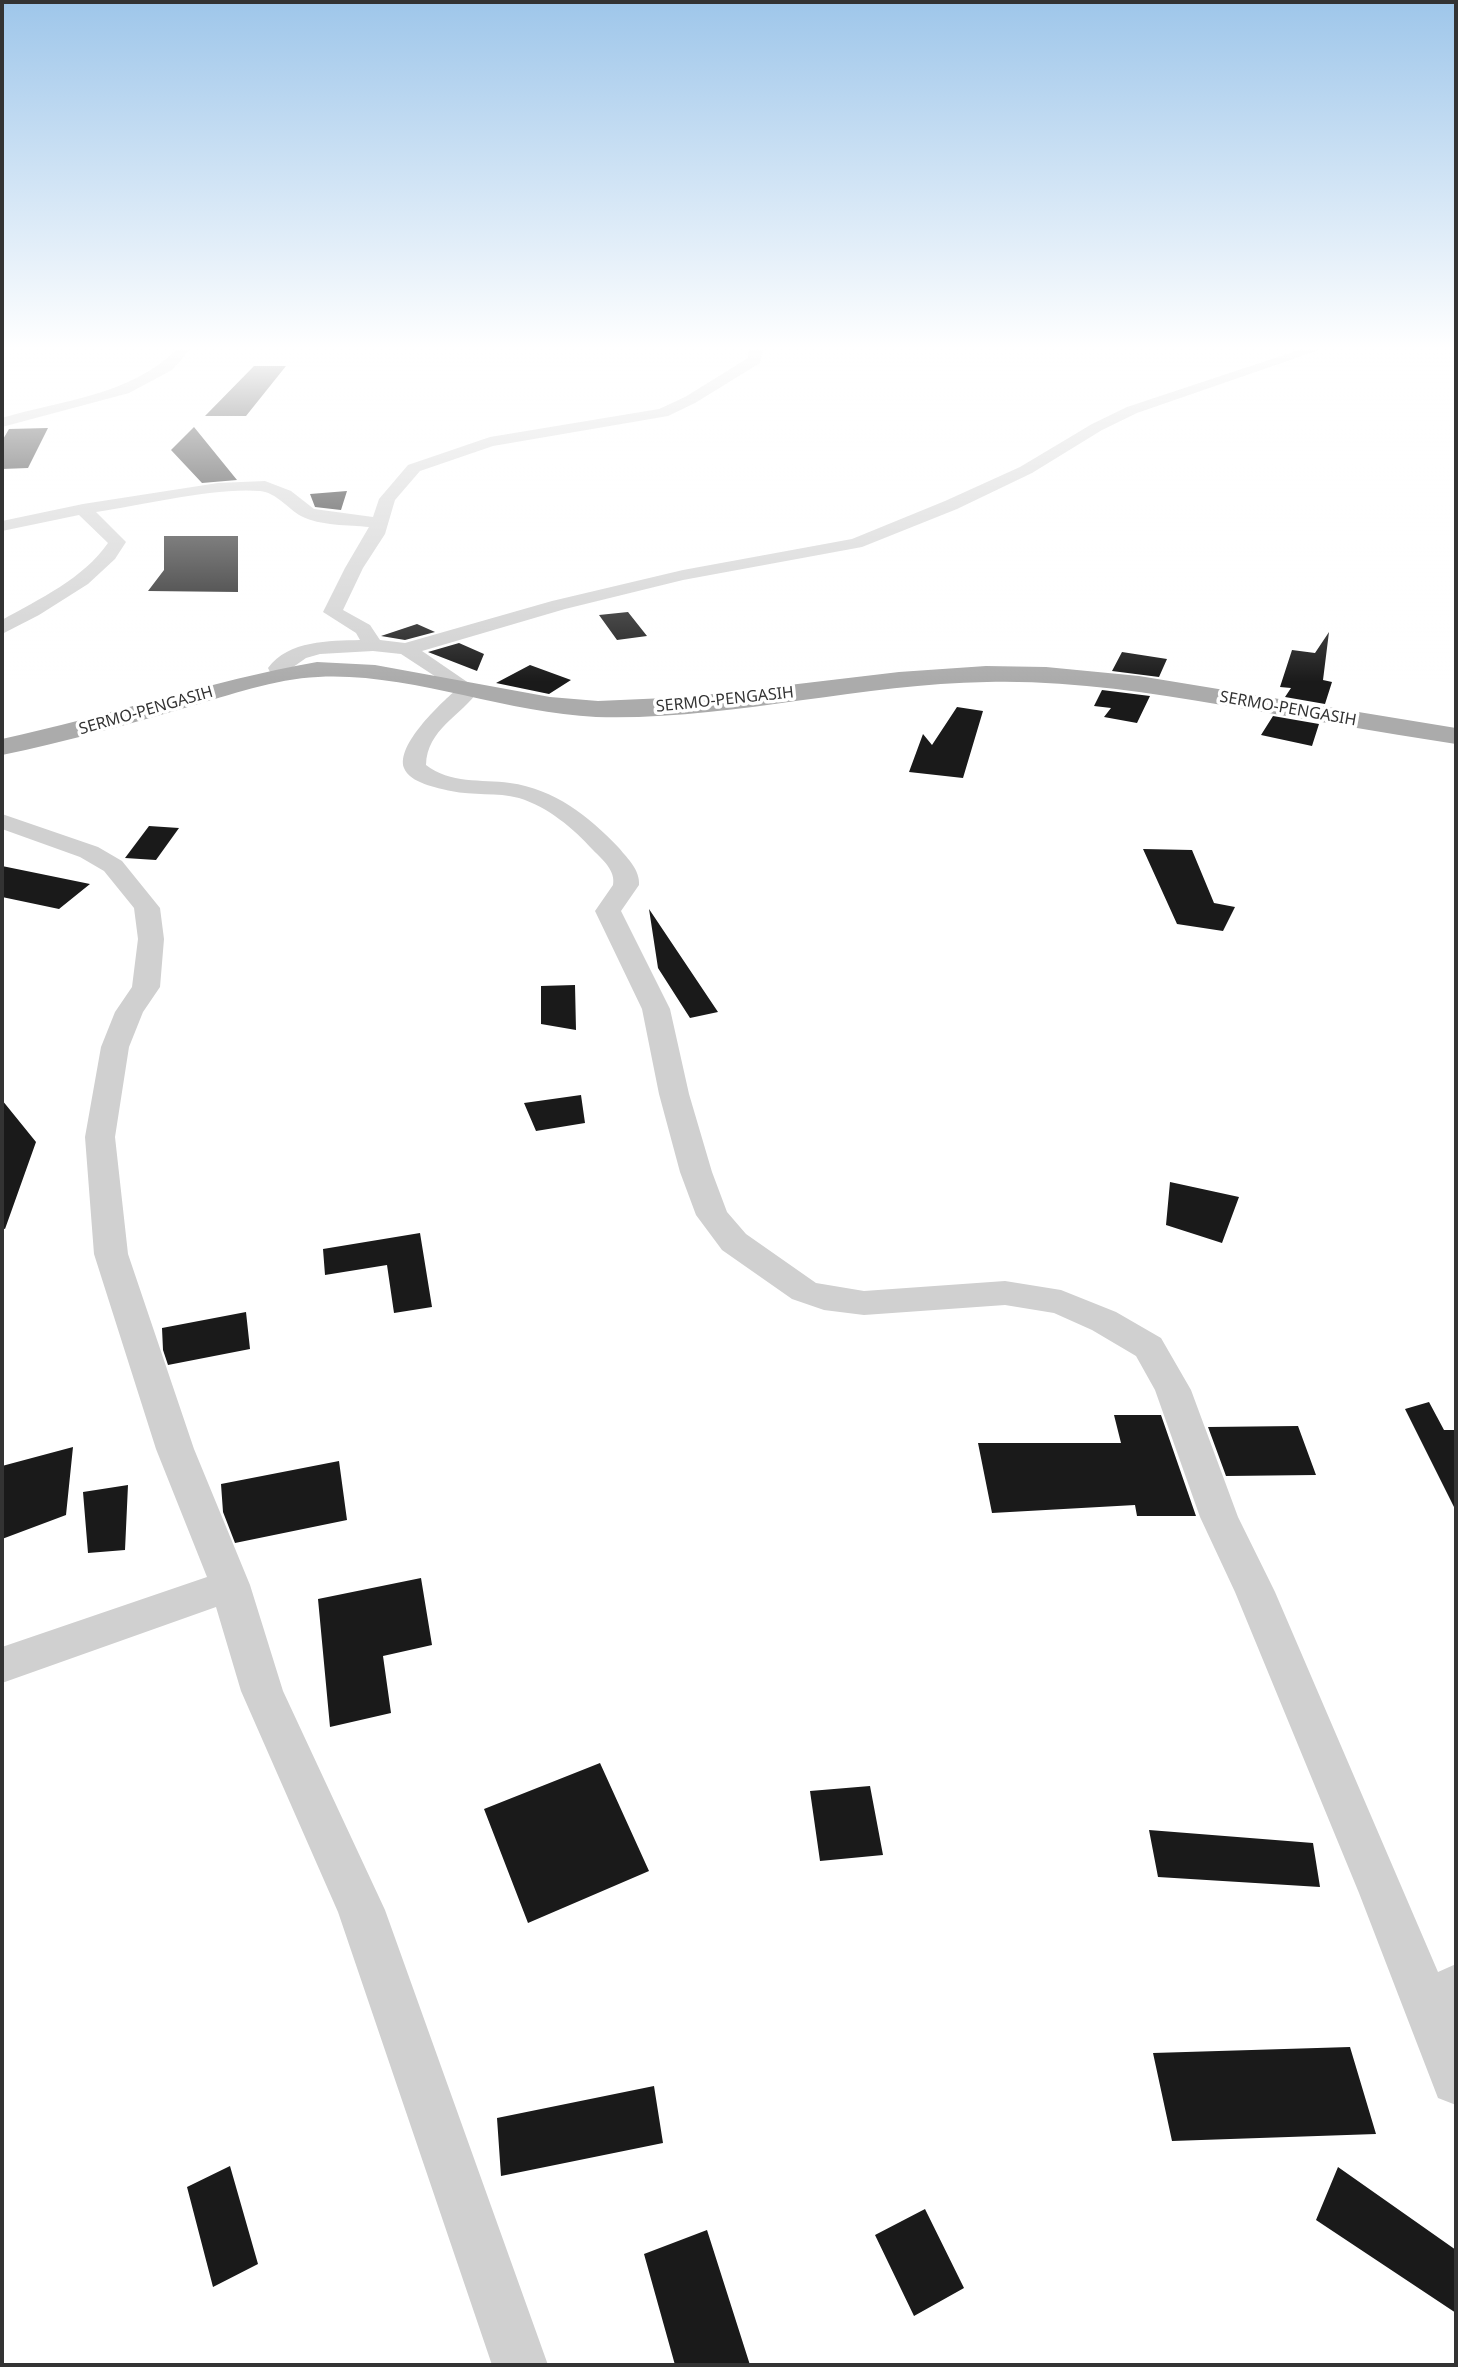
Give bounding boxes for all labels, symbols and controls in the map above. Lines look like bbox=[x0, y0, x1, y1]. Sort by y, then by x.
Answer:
street label: SERMO-PENGASIH bbox=[77, 683, 215, 739]
street label: SERMO-PENGASIH bbox=[655, 683, 795, 717]
street label: SERMO-PENGASIH bbox=[1218, 688, 1358, 730]

